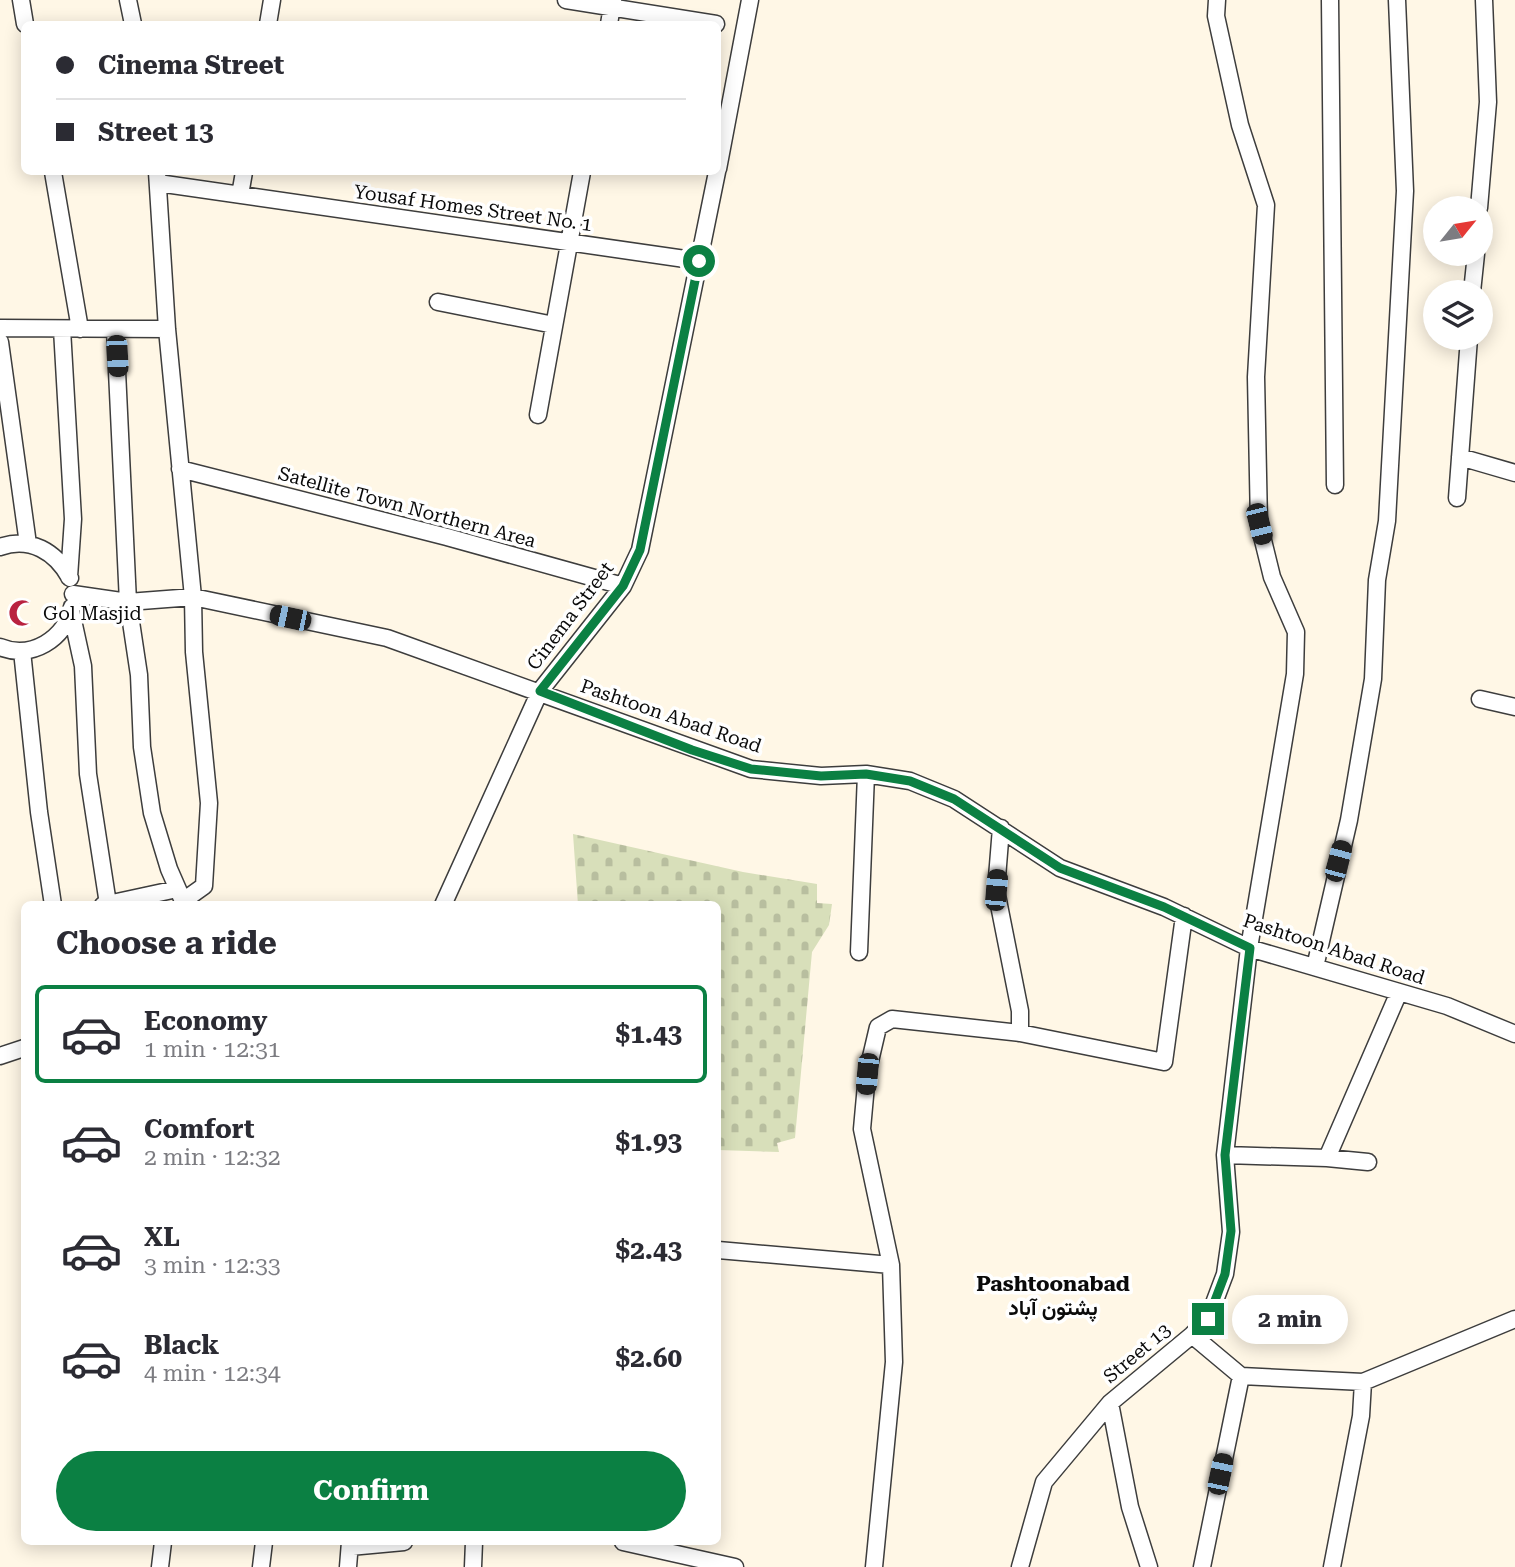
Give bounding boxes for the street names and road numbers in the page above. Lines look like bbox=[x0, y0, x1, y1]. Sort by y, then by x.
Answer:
street label: Yousaf Homes Street No. 1 bbox=[352, 180, 594, 236]
street label: Satellite Town Northern Area bbox=[276, 462, 539, 553]
street label: Cinema Street bbox=[522, 557, 618, 675]
street label: Pashtoon Abad Road bbox=[577, 674, 765, 758]
street label: Pashtoon Abad Road bbox=[1240, 909, 1428, 989]
street label: Street 13 bbox=[1099, 1318, 1175, 1388]

